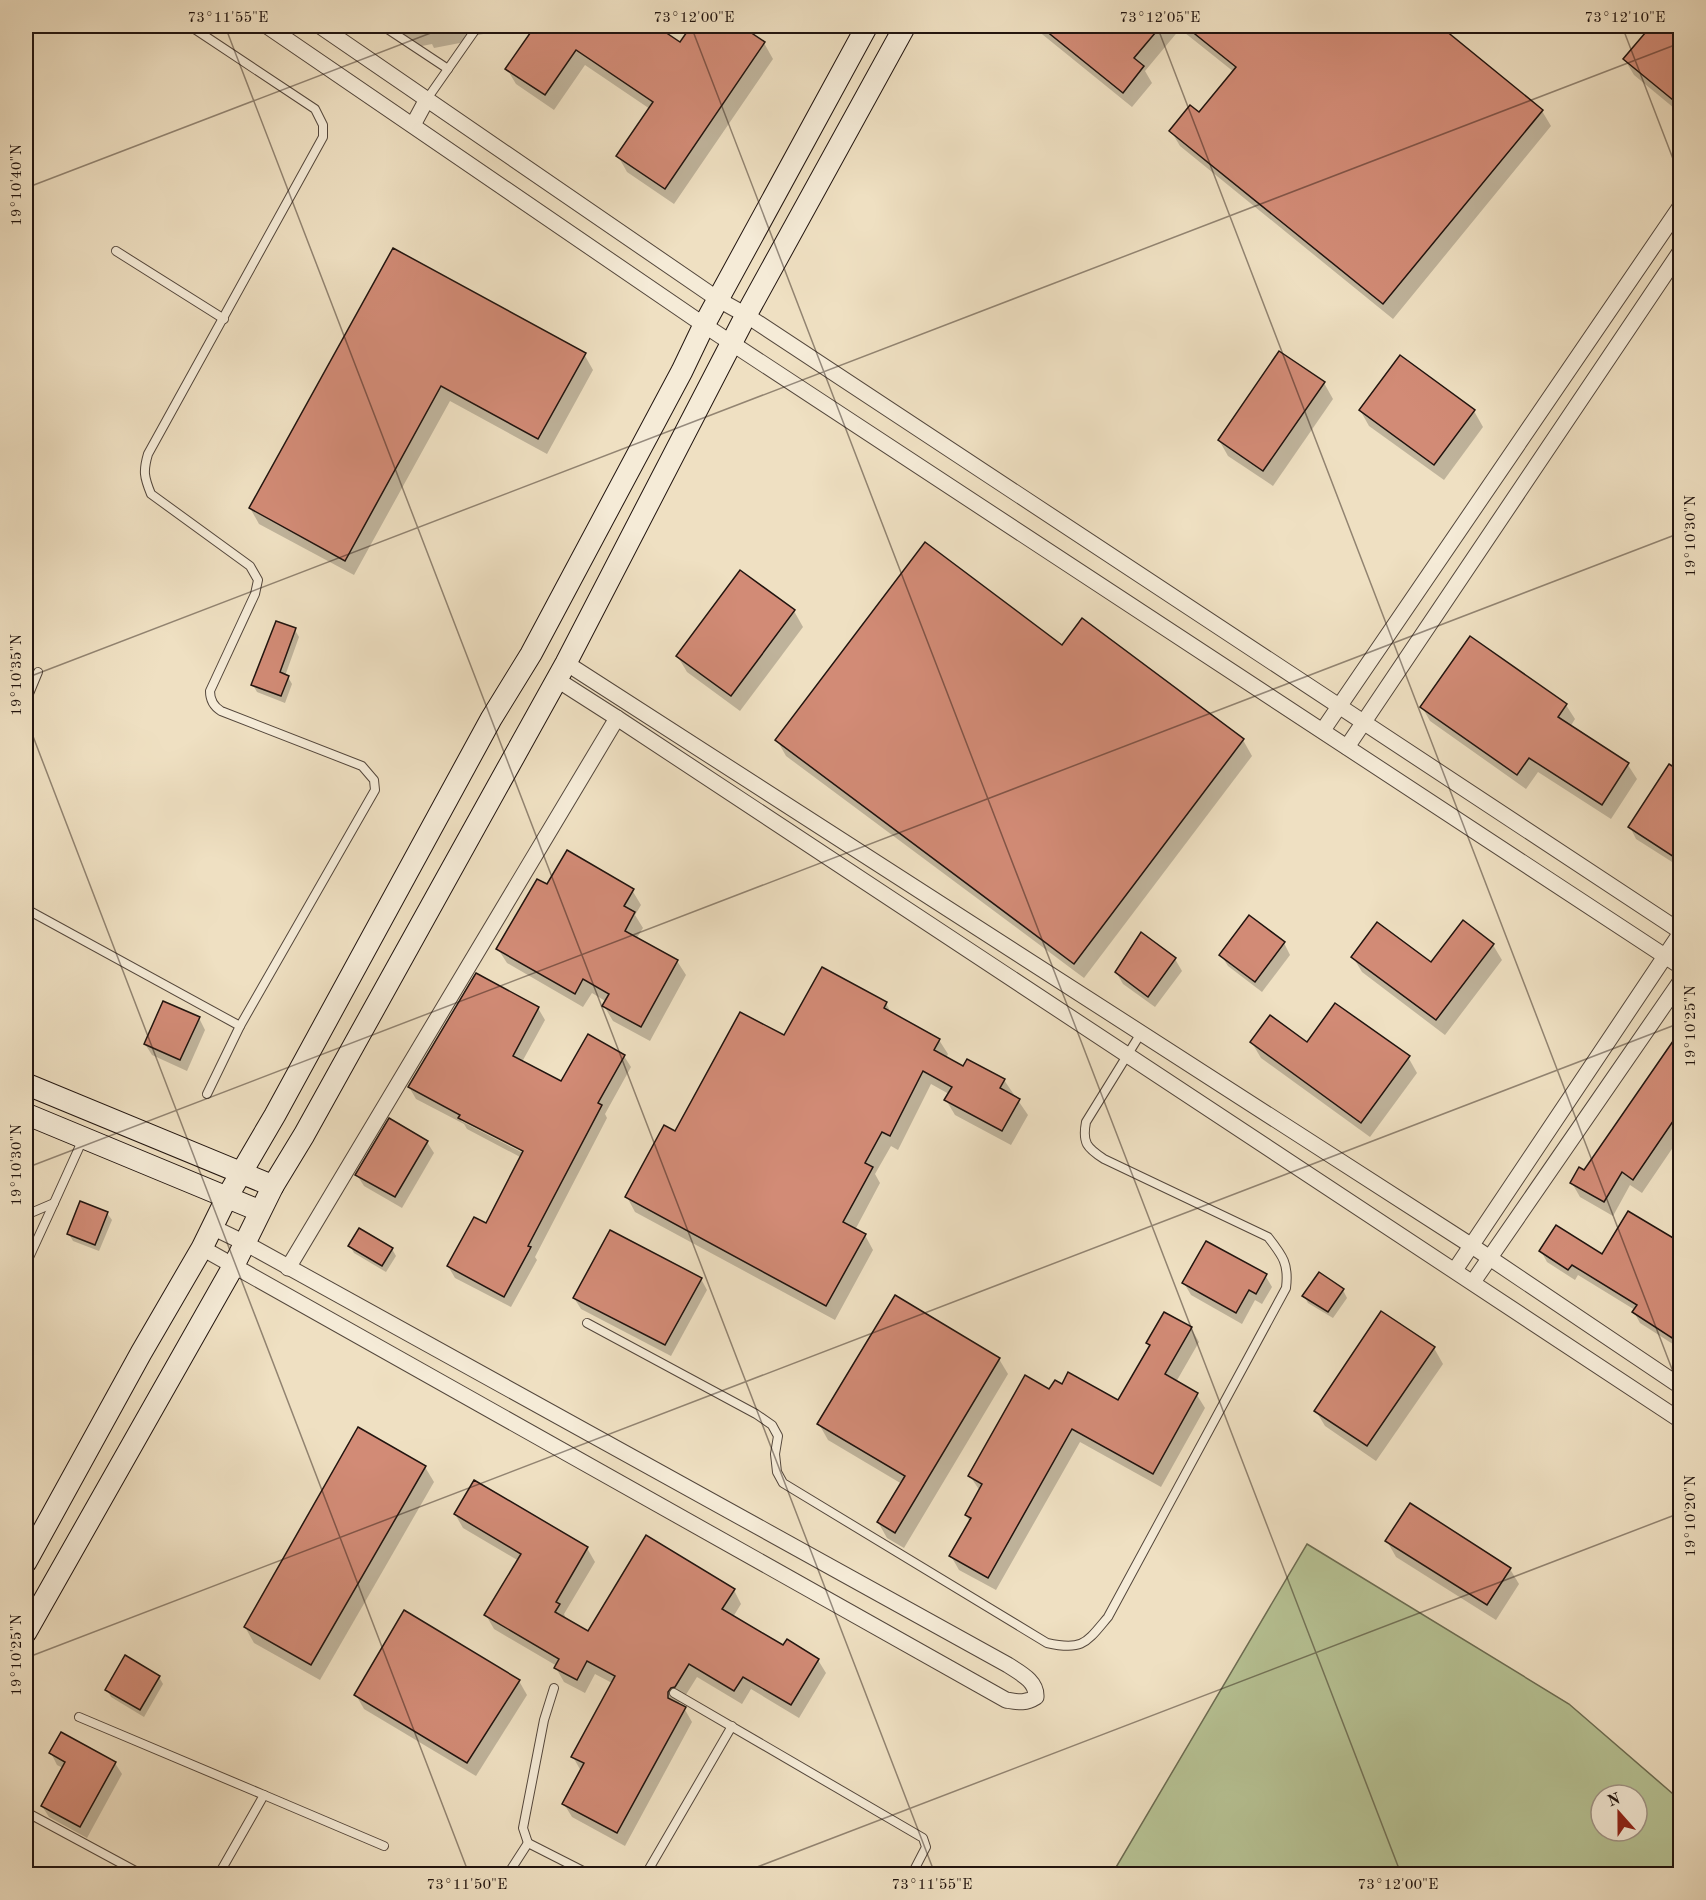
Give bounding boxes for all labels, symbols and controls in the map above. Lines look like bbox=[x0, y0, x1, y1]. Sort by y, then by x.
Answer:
text: 73°11'55"E bbox=[188, 11, 268, 26]
text: 73°12'00"E bbox=[654, 11, 734, 26]
text: 73°12'05"E bbox=[1120, 11, 1200, 26]
text: 73°12'10"E bbox=[1585, 11, 1665, 26]
text: 19°10'40"N bbox=[10, 144, 25, 226]
text: 19°10'30"N bbox=[1684, 495, 1699, 577]
text: 19°10'35"N bbox=[10, 634, 25, 716]
text: 19°10'25"N bbox=[1684, 985, 1699, 1067]
text: 19°10'30"N bbox=[10, 1124, 25, 1206]
text: 19°10'20"N bbox=[1684, 1475, 1699, 1557]
text: 19°10'25"N bbox=[10, 1614, 25, 1696]
north arrow bbox=[1589, 1783, 1649, 1843]
text: N bbox=[1606, 1791, 1624, 1811]
text: 73°11'50"E bbox=[427, 1878, 507, 1893]
text: 73°11'55"E bbox=[892, 1878, 972, 1893]
text: 73°12'00"E bbox=[1358, 1878, 1438, 1893]

